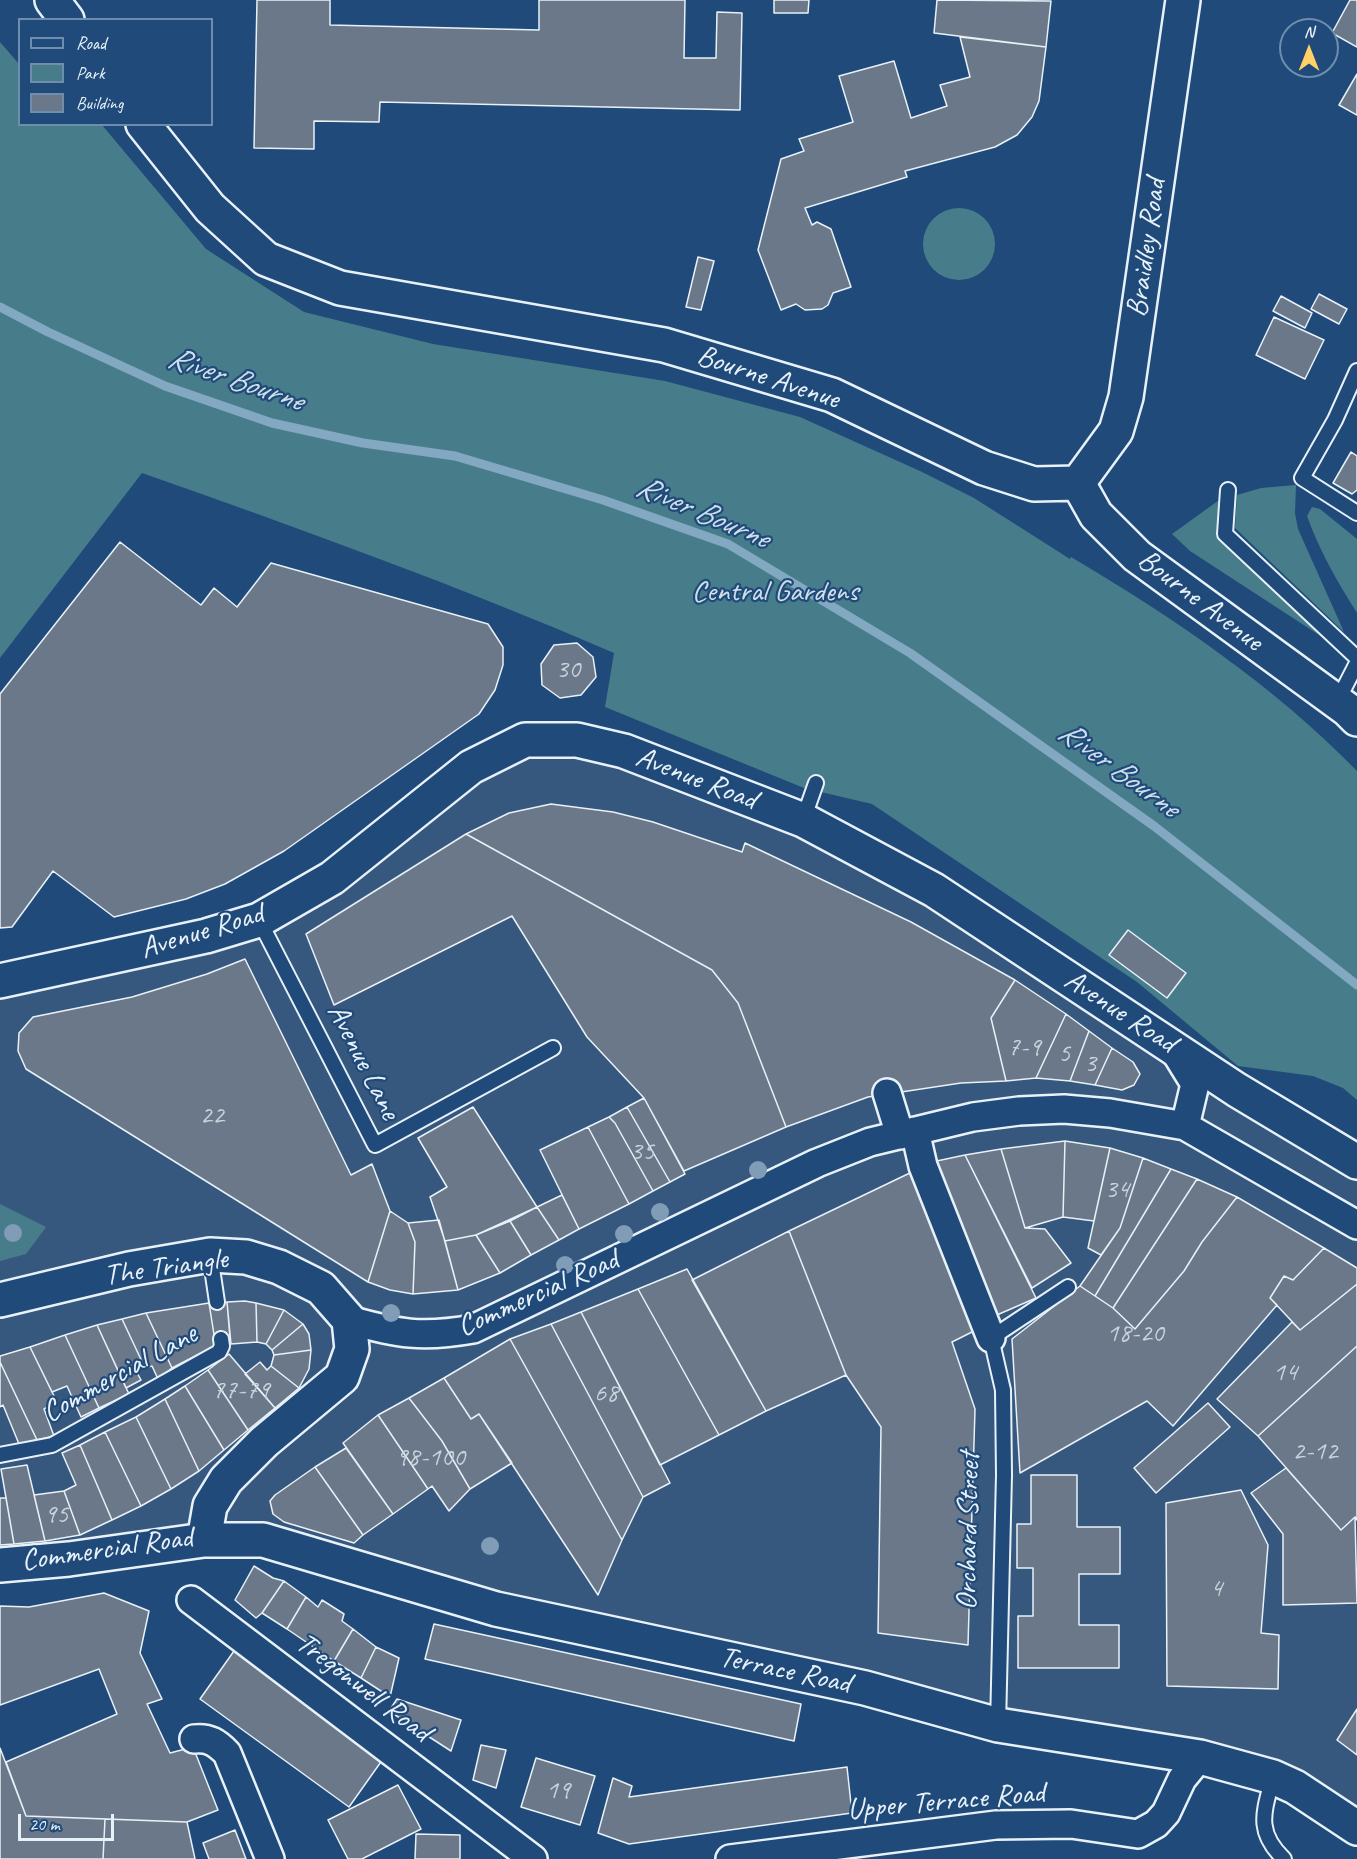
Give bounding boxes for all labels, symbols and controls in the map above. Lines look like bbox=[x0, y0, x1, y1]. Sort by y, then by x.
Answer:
legend bbox=[18, 18, 213, 126]
north arrow bbox=[1279, 18, 1339, 78]
text: N bbox=[1304, 22, 1314, 42]
text: Road bbox=[76, 32, 106, 54]
text: Park bbox=[76, 62, 105, 84]
text: Building bbox=[76, 92, 123, 114]
street label: Braidley Road bbox=[1119, 177, 1175, 319]
street label: Bourne Avenue bbox=[692, 338, 844, 418]
water label: River Bourne bbox=[163, 339, 307, 421]
water label: River Bourne bbox=[630, 468, 774, 558]
street label: Bourne Avenue bbox=[1130, 542, 1270, 660]
park label: Central Gardens bbox=[692, 574, 858, 610]
house number: 30 bbox=[556, 654, 580, 686]
water label: River Bourne bbox=[1050, 713, 1186, 827]
street label: Avenue Road bbox=[631, 740, 761, 818]
street label: Avenue Road bbox=[136, 896, 268, 968]
street label: Avenue Road bbox=[1057, 962, 1183, 1062]
street label: Avenue Lane bbox=[319, 998, 407, 1126]
house number: 7-9 bbox=[1007, 1032, 1041, 1064]
house number: 5 bbox=[1058, 1038, 1070, 1070]
house number: 3 bbox=[1084, 1048, 1096, 1080]
house number: 22 bbox=[200, 1100, 224, 1132]
house number: 35 bbox=[630, 1136, 654, 1168]
house number: 34 bbox=[1105, 1174, 1129, 1206]
street label: The Triangle bbox=[102, 1242, 230, 1294]
street label: Commercial Road bbox=[452, 1242, 624, 1346]
street label: Commercial Lane bbox=[36, 1317, 204, 1431]
house number: 18-20 bbox=[1106, 1318, 1164, 1350]
house number: 14 bbox=[1273, 1357, 1297, 1389]
house number: 77-79 bbox=[212, 1375, 270, 1407]
house number: 68 bbox=[594, 1378, 618, 1410]
house number: 2-12 bbox=[1292, 1436, 1338, 1468]
house number: 98-100 bbox=[395, 1442, 465, 1474]
street label: Orchard Street bbox=[950, 1452, 988, 1610]
house number: 95 bbox=[44, 1499, 68, 1531]
street label: Commercial Road bbox=[19, 1520, 195, 1580]
house number: 4 bbox=[1210, 1573, 1222, 1605]
street label: Tregonwell Road bbox=[288, 1626, 438, 1750]
street label: Terrace Road bbox=[716, 1640, 854, 1702]
house number: 19 bbox=[546, 1775, 570, 1807]
street label: Upper Terrace Road bbox=[846, 1775, 1046, 1829]
scale bar bbox=[21, 1802, 117, 1840]
text: 20 m bbox=[29, 1813, 60, 1835]

